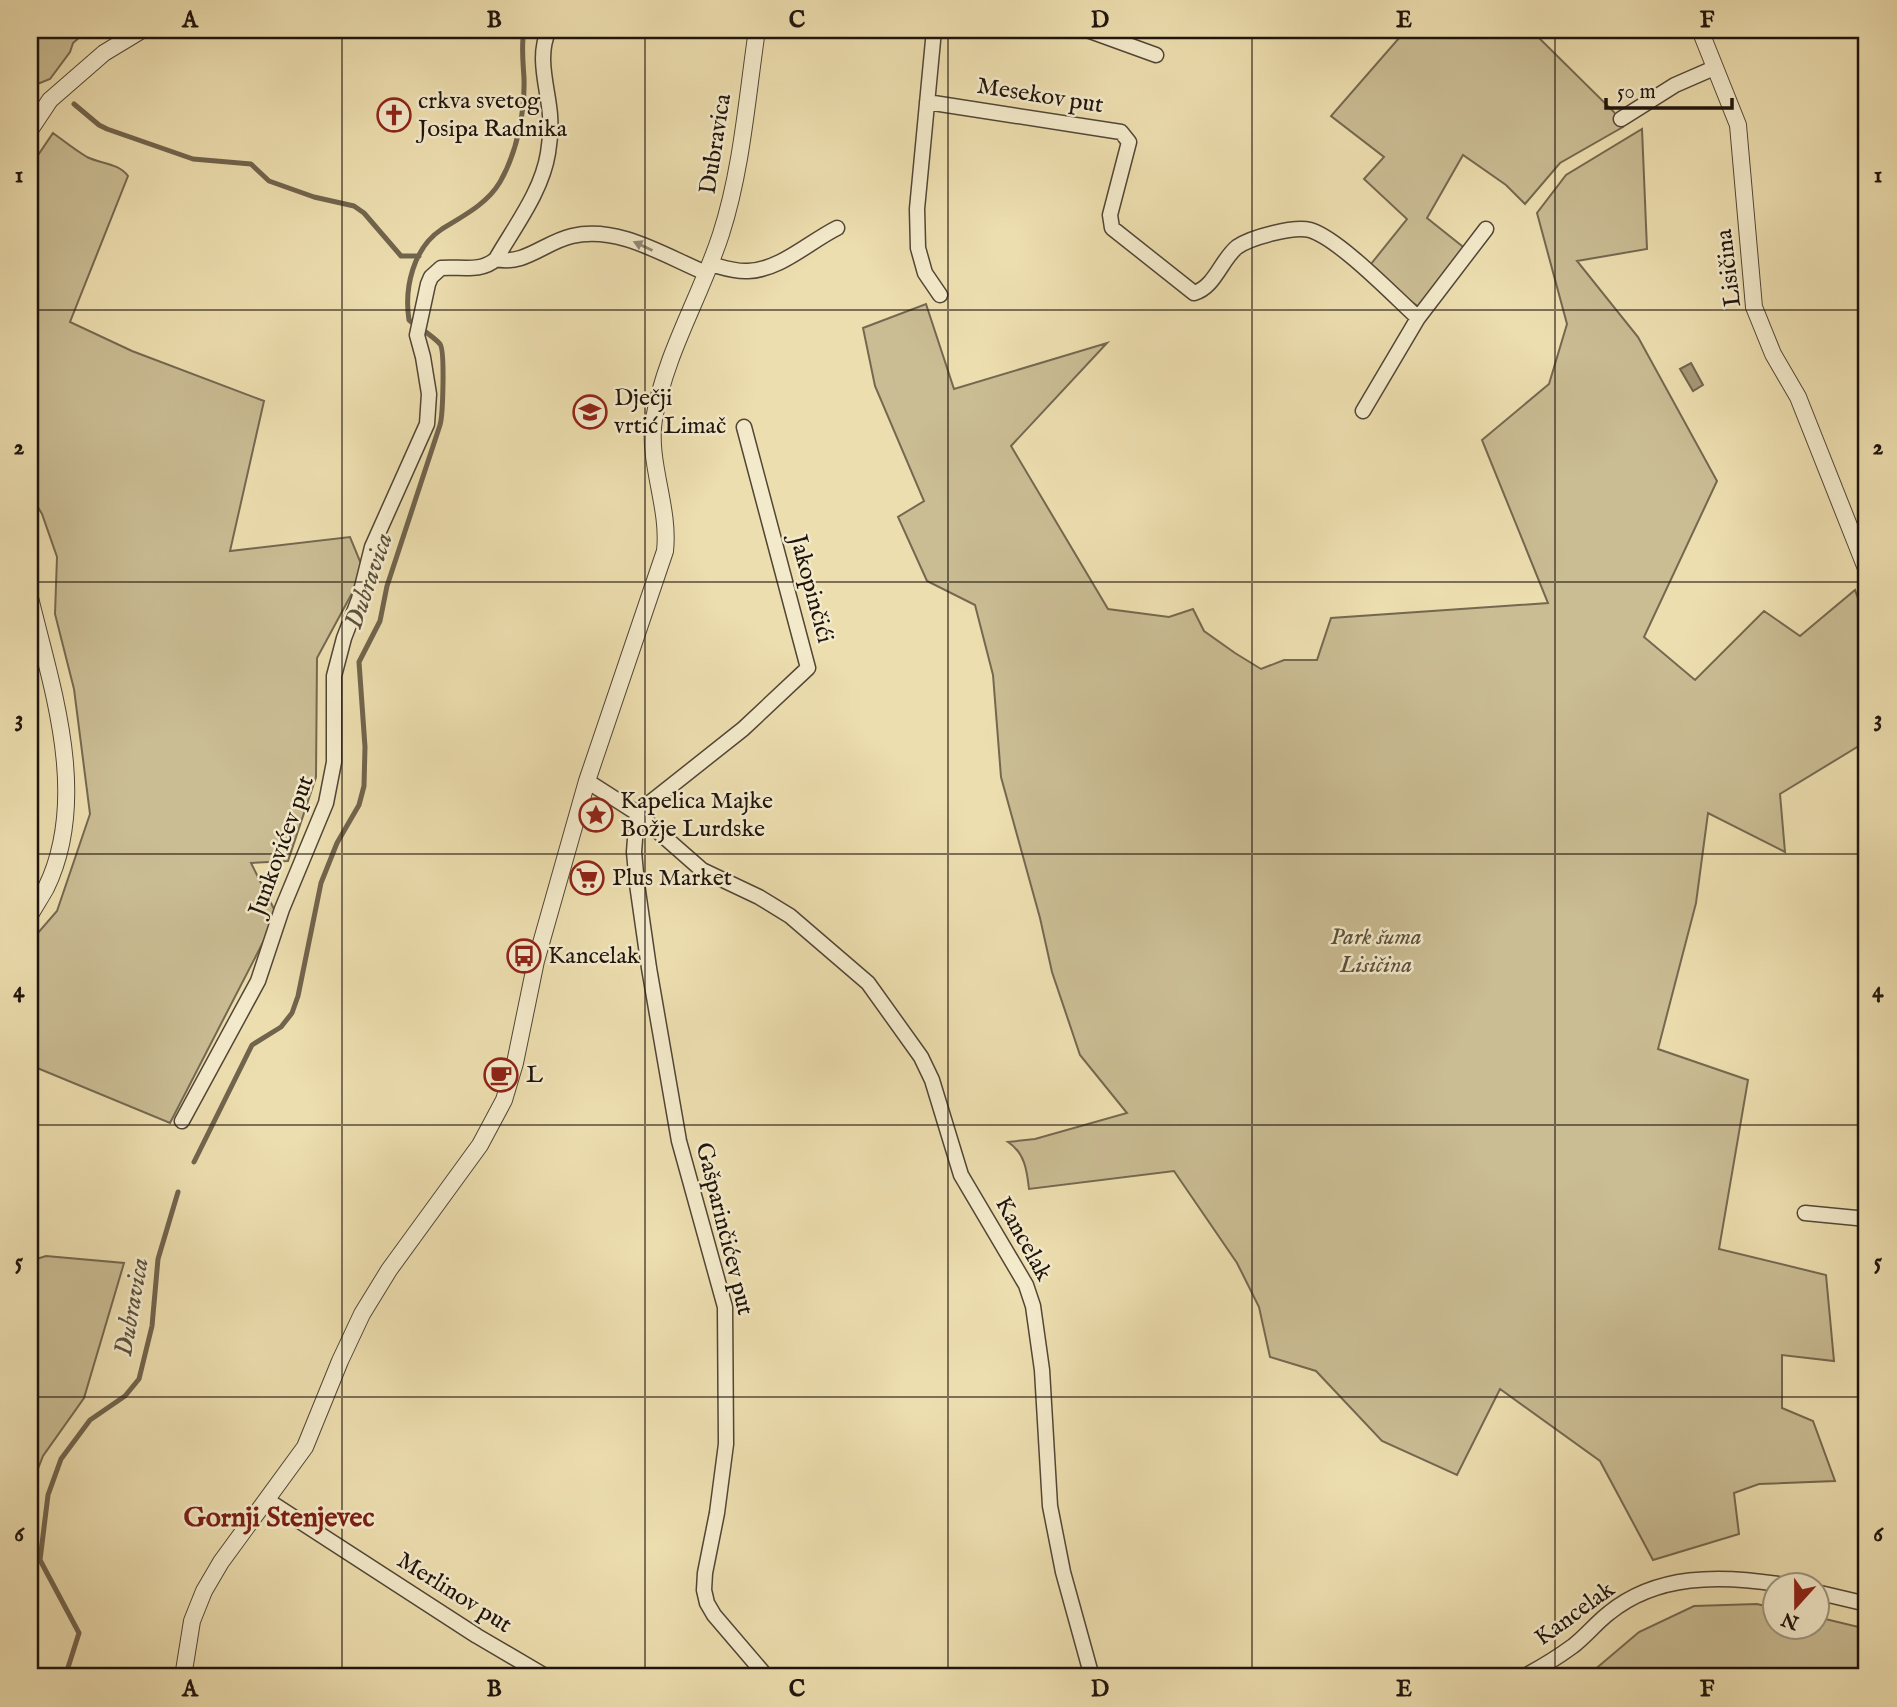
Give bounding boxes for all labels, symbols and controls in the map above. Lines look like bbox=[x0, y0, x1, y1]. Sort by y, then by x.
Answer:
text: A bbox=[181, 6, 199, 35]
text: B bbox=[486, 6, 502, 35]
text: C bbox=[789, 6, 806, 35]
text: D bbox=[1091, 6, 1109, 35]
text: E bbox=[1396, 6, 1412, 35]
text: F bbox=[1700, 6, 1715, 35]
scale bar bbox=[1606, 66, 1732, 110]
street label: Mesekov put bbox=[975, 71, 1105, 121]
text: 50 m bbox=[1617, 79, 1656, 106]
place label: crkva svetog Josipa Radnika bbox=[415, 86, 568, 145]
street label: Dubravica bbox=[693, 91, 739, 196]
church icon: crkva svetog Josipa Radnika bbox=[375, 96, 413, 134]
text: 1 bbox=[15, 161, 23, 190]
text: 1 bbox=[1874, 161, 1882, 190]
street label: Lisičina bbox=[1709, 227, 1749, 309]
one-way arrow bbox=[633, 240, 654, 251]
place label: Dječji vrtić Limač bbox=[614, 383, 726, 442]
school or university icon: Dječji vrtić Limač bbox=[571, 393, 609, 431]
text: 2 bbox=[14, 433, 25, 462]
text: 2 bbox=[1873, 433, 1884, 462]
water label: Dubravica bbox=[337, 529, 401, 633]
street label: Jakopinčići bbox=[781, 529, 840, 646]
text: 3 bbox=[15, 705, 23, 734]
text: 3 bbox=[1874, 705, 1882, 734]
street label: Junkovićev put bbox=[241, 771, 322, 923]
place label: Kapelica Majke Božje Lurdske bbox=[620, 786, 773, 845]
place icon: Kapelica Majke Božje Lurdske bbox=[577, 796, 615, 834]
supermarket icon: Plus Market bbox=[568, 859, 606, 897]
place label: Plus Market bbox=[612, 863, 732, 894]
park label: Park šuma Lisičina bbox=[1330, 922, 1422, 981]
bus stop icon: Kancelak bbox=[505, 937, 543, 975]
place label: Kancelak bbox=[548, 941, 640, 972]
text: 4 bbox=[13, 976, 25, 1005]
text: 4 bbox=[1872, 976, 1884, 1005]
cafe icon: L bbox=[482, 1056, 520, 1094]
place label: L bbox=[526, 1060, 544, 1091]
street label: Gašparinčićev put bbox=[688, 1140, 760, 1318]
street label: Kancelak bbox=[987, 1191, 1059, 1287]
text: 5 bbox=[15, 1248, 24, 1277]
text: 5 bbox=[1874, 1248, 1883, 1277]
water label: Dubravica bbox=[107, 1255, 157, 1359]
district label: Gornji Stenjevec bbox=[184, 1501, 374, 1536]
text: 6 bbox=[14, 1520, 25, 1549]
text: 6 bbox=[1873, 1520, 1884, 1549]
street label: Merlinov put bbox=[391, 1545, 517, 1641]
north arrow bbox=[1760, 1570, 1830, 1640]
street label: Kancelak bbox=[1529, 1574, 1621, 1653]
text: N bbox=[1778, 1606, 1804, 1635]
text: A bbox=[181, 1675, 199, 1704]
text: B bbox=[486, 1675, 502, 1704]
text: C bbox=[789, 1675, 806, 1704]
text: D bbox=[1091, 1675, 1109, 1704]
text: E bbox=[1396, 1675, 1412, 1704]
text: F bbox=[1700, 1675, 1715, 1704]

